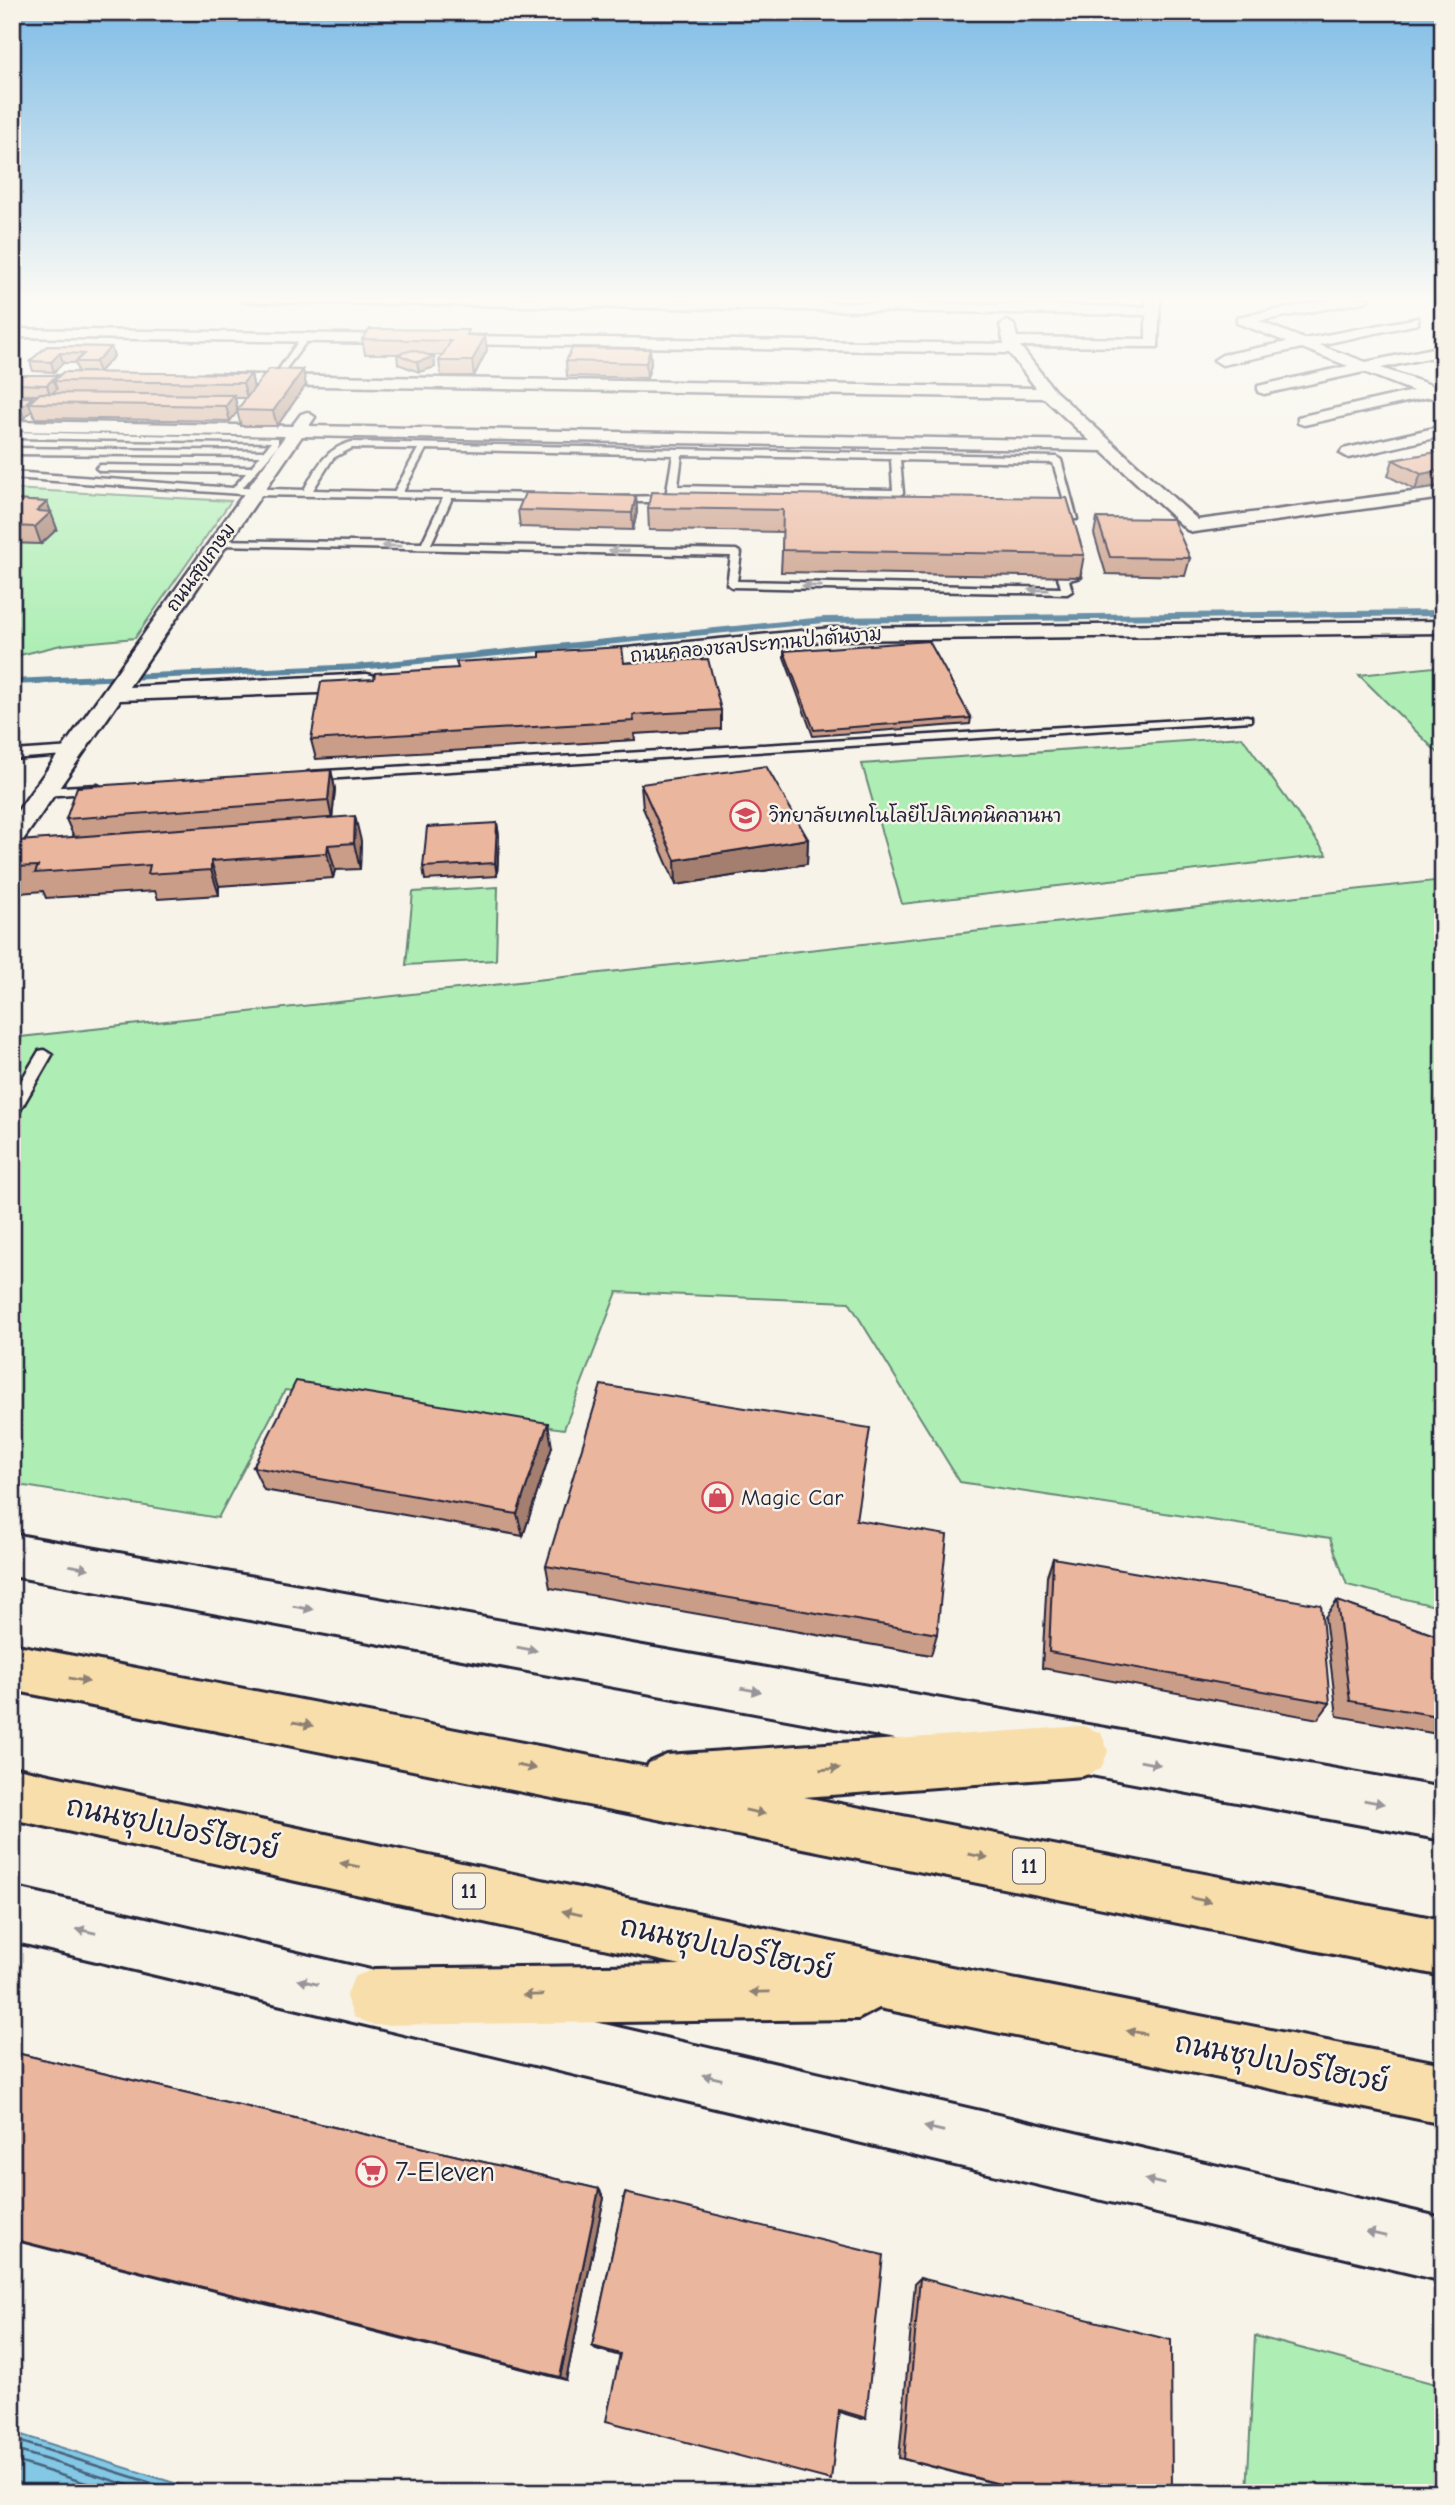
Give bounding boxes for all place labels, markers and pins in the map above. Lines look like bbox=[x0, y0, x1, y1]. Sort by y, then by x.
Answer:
school or university icon: วิทยาลัยเทคโนโลยีโปลิเทคนิคลานนา bbox=[729, 798, 763, 832]
place label: วิทยาลัยเทคโนโลยีโปลิเทคนิคลานนา bbox=[769, 803, 1061, 827]
shop icon: Magic Car bbox=[701, 1480, 735, 1514]
place label: Magic Car bbox=[741, 1484, 844, 1511]
supermarket icon: 7-Eleven bbox=[355, 2154, 389, 2188]
place label: 7-Eleven bbox=[395, 2156, 495, 2188]

